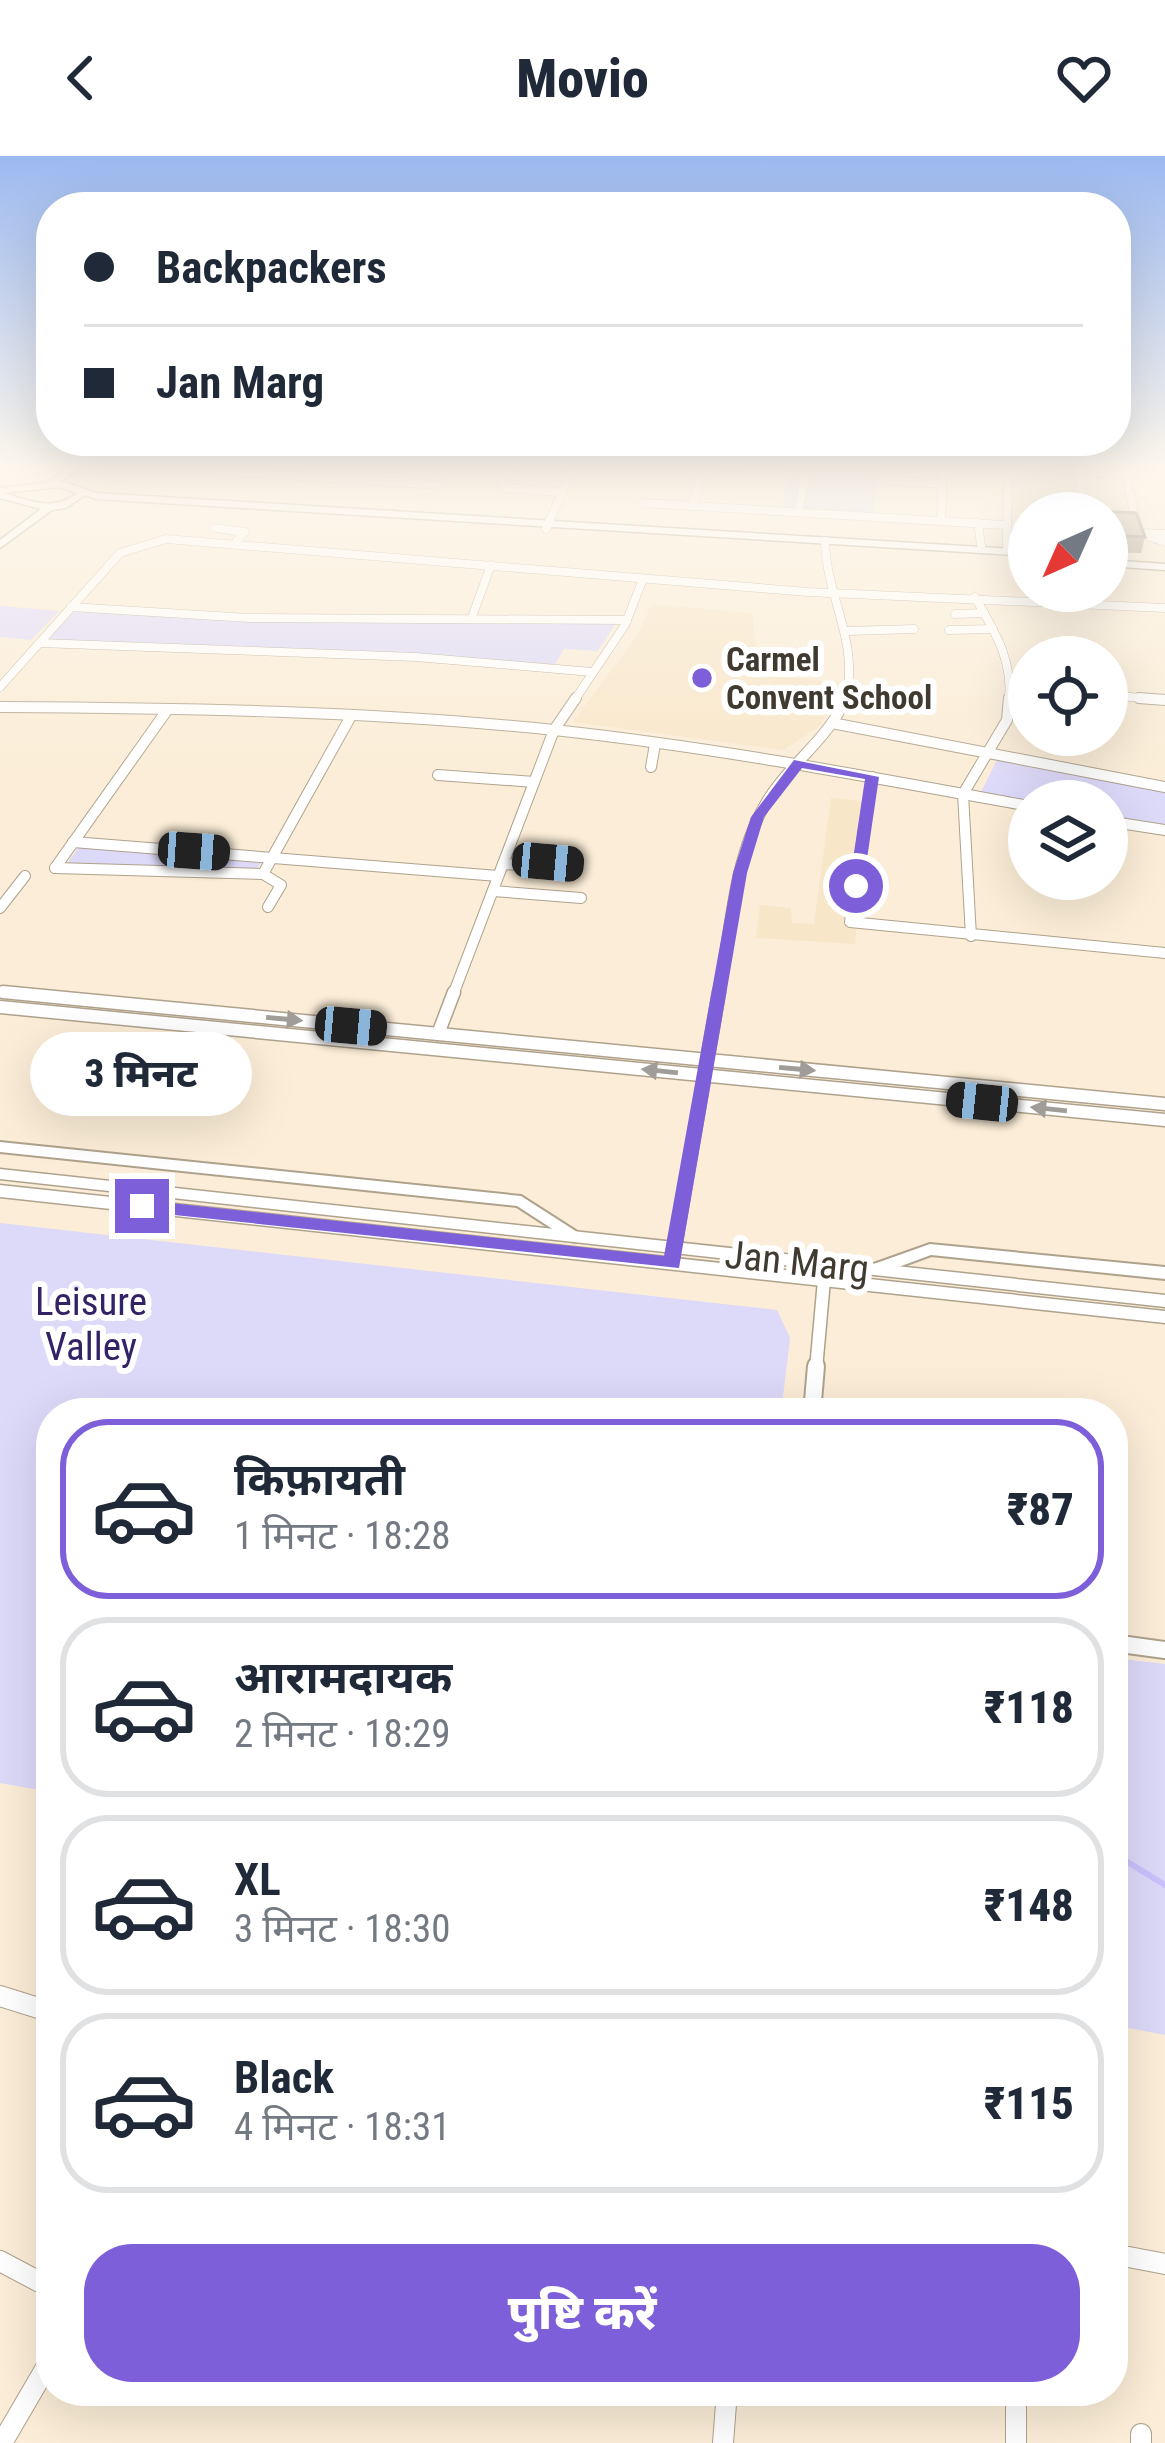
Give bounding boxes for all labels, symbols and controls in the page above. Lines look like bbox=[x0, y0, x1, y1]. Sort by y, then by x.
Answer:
icon: back bbox=[48, 45, 114, 111]
icon: heart bbox=[1051, 45, 1117, 111]
text: Movio bbox=[516, 47, 649, 110]
text: Backpackers bbox=[156, 241, 387, 294]
text: Jan Marg bbox=[156, 356, 324, 409]
north arrow bbox=[1008, 492, 1128, 612]
map controls bbox=[1008, 492, 1128, 900]
button: locate bbox=[1008, 636, 1128, 756]
place label: Carmel Convent School bbox=[726, 640, 932, 717]
marker: Carmel Convent School bbox=[689, 665, 715, 691]
button: layers bbox=[1008, 780, 1128, 900]
car bbox=[157, 831, 231, 871]
car bbox=[511, 841, 585, 883]
route start bbox=[829, 859, 883, 913]
car bbox=[314, 1005, 388, 1047]
one-way arrow bbox=[266, 1010, 303, 1029]
callout: 3 मिनट bbox=[31, 1032, 253, 1116]
text: 3 मिनट bbox=[85, 1051, 197, 1097]
one-way arrow bbox=[779, 1060, 816, 1079]
one-way arrow bbox=[641, 1061, 678, 1080]
car bbox=[944, 1080, 1020, 1124]
one-way arrow bbox=[1029, 1099, 1067, 1118]
route end bbox=[115, 1179, 169, 1233]
street label: Jan Marg bbox=[723, 1232, 871, 1292]
park label: Leisure Valley bbox=[35, 1279, 147, 1370]
text: किफ़ायती bbox=[234, 1453, 405, 1506]
icon: car bbox=[90, 1455, 198, 1563]
text: ₹87 bbox=[1007, 1483, 1074, 1536]
text: 1 मिनट · 18:28 bbox=[234, 1513, 450, 1559]
text: आरामदायक bbox=[234, 1651, 452, 1704]
icon: car bbox=[90, 1653, 198, 1761]
text: ₹118 bbox=[984, 1681, 1074, 1734]
text: 2 मिनट · 18:29 bbox=[234, 1711, 450, 1757]
icon: car bbox=[90, 1851, 198, 1959]
text: XL bbox=[234, 1853, 281, 1906]
text: ₹148 bbox=[984, 1879, 1074, 1932]
text: 3 मिनट · 18:30 bbox=[234, 1906, 450, 1952]
icon: car bbox=[90, 2049, 198, 2157]
text: Black bbox=[234, 2051, 334, 2104]
text: ₹115 bbox=[984, 2077, 1074, 2130]
text: 4 मिनट · 18:31 bbox=[234, 2104, 450, 2150]
button: पुष्टि करें bbox=[84, 2244, 1080, 2382]

